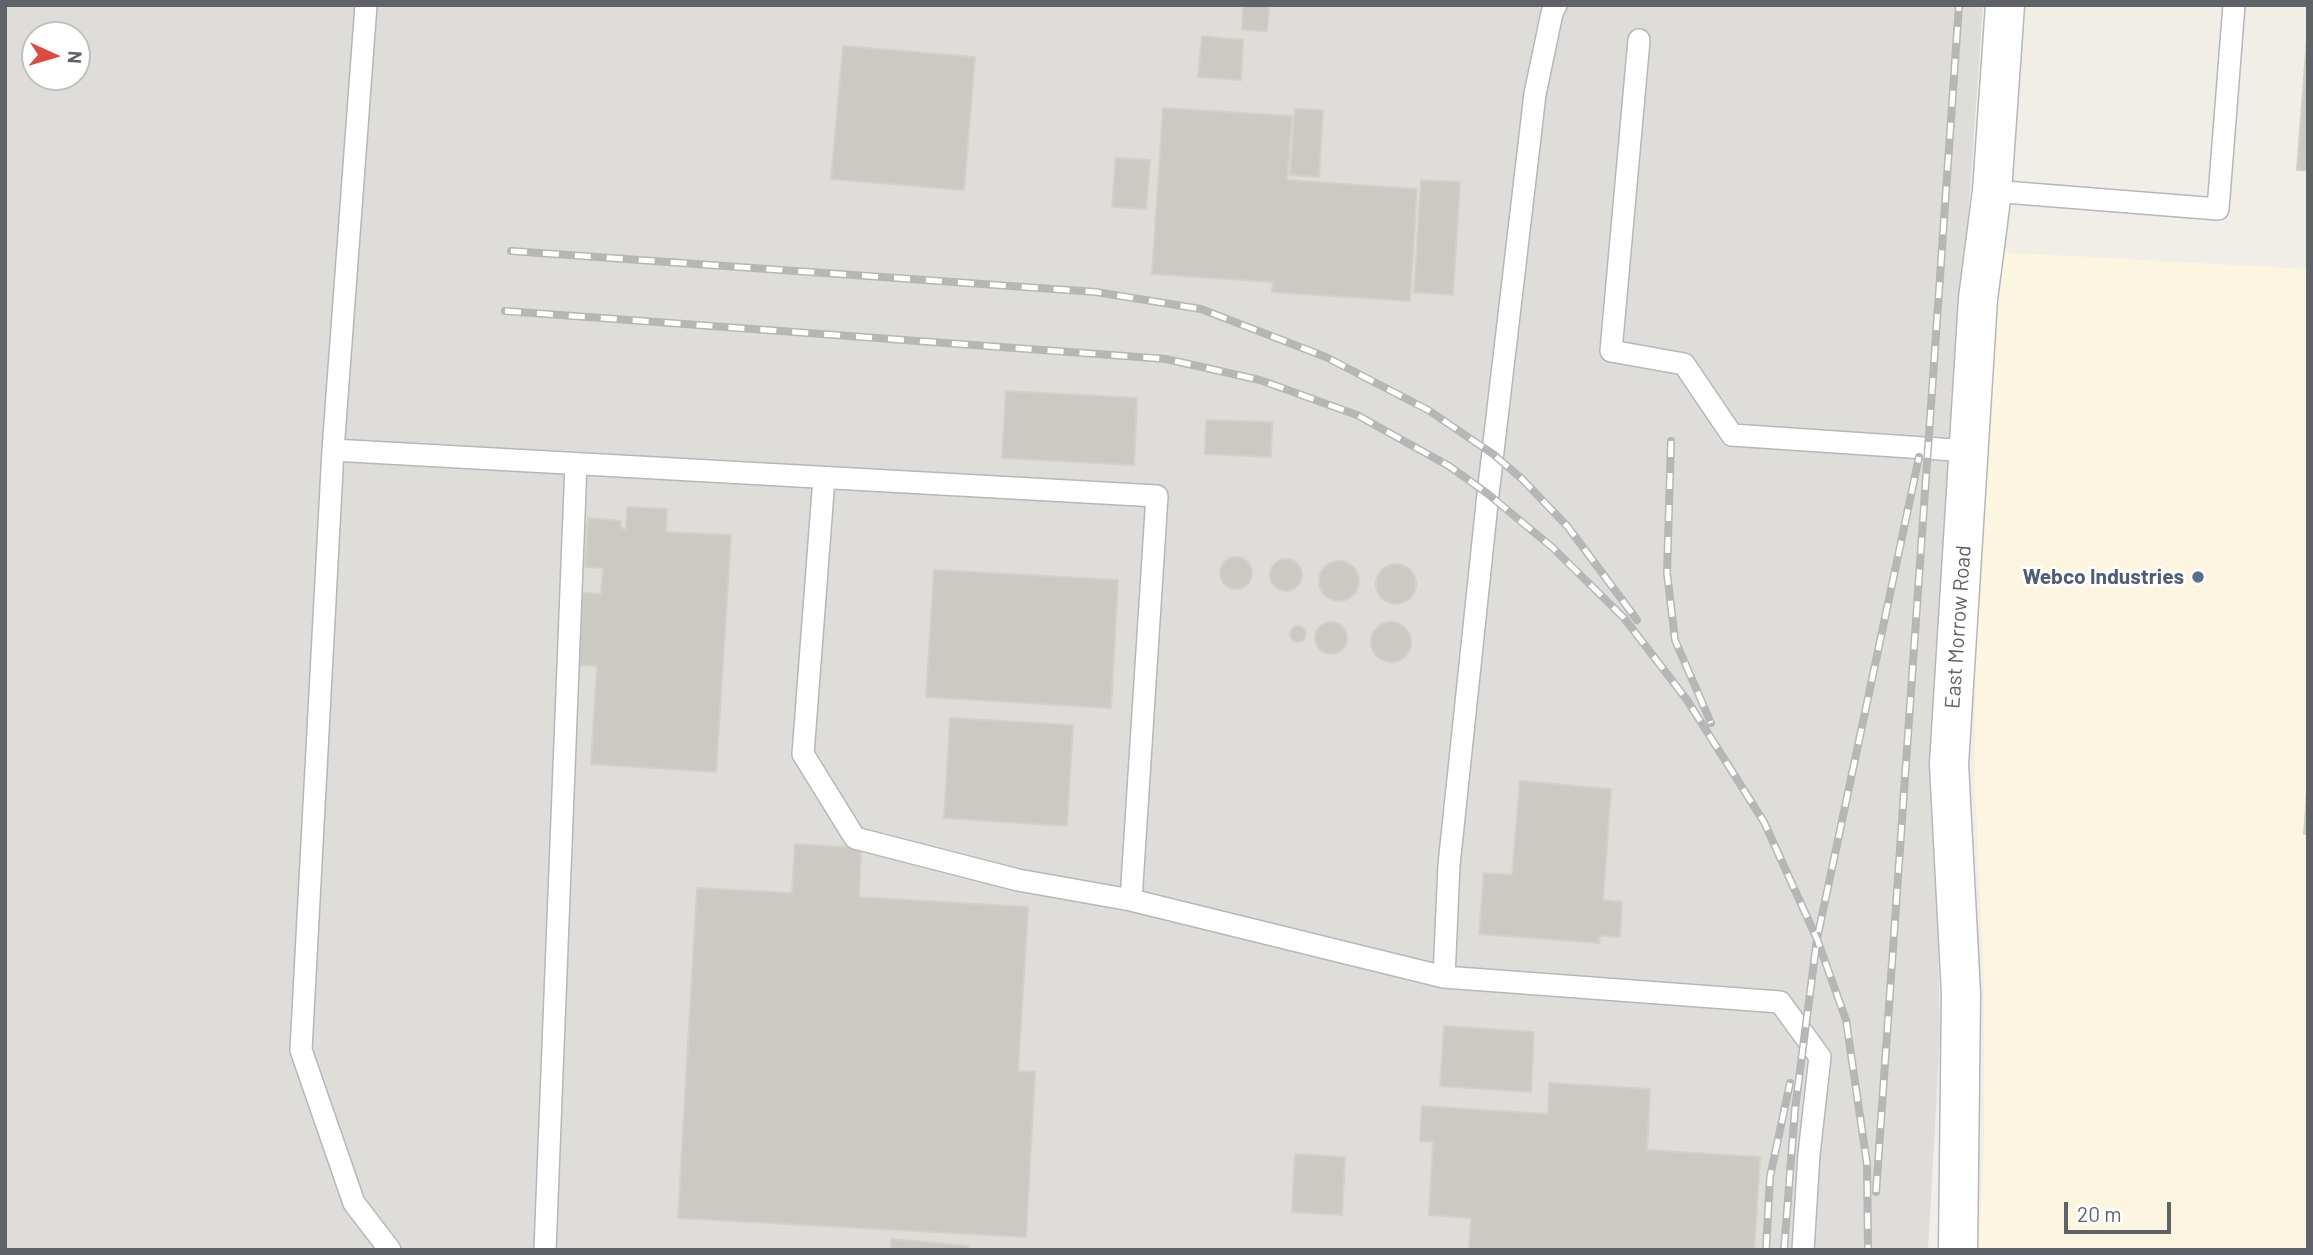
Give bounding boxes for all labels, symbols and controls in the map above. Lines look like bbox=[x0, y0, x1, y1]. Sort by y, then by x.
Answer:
north arrow bbox=[21, 21, 91, 91]
text: N bbox=[64, 50, 87, 64]
street label: East Morrow Road bbox=[1940, 544, 1976, 710]
place label: Webco Industries bbox=[2023, 564, 2184, 590]
marker: Webco Industries bbox=[2190, 569, 2206, 585]
scale bar bbox=[2068, 1188, 2175, 1232]
text: 20 m bbox=[2077, 1201, 2122, 1226]

